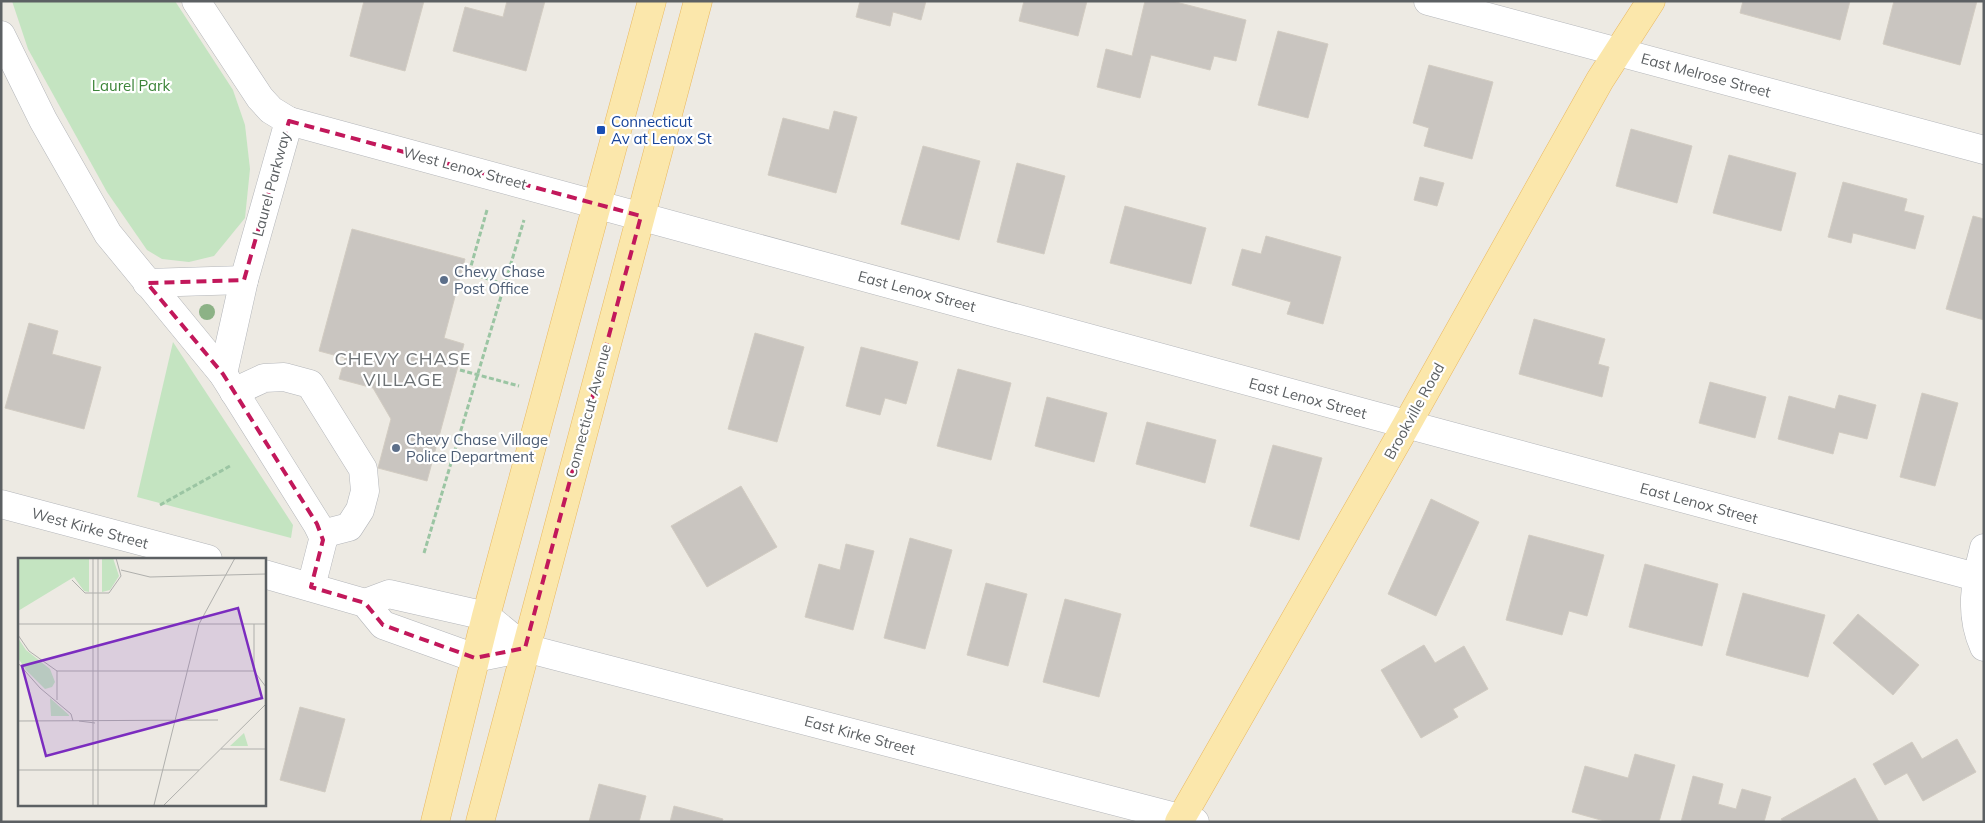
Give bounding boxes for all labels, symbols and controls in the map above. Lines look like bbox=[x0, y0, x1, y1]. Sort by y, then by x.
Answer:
street label: East Melrose Street bbox=[1639, 49, 1773, 101]
park label: Laurel Park bbox=[92, 76, 170, 95]
place label: Connecticut Av at Lenox St bbox=[611, 112, 712, 148]
marker: Connecticut Av at Lenox St bbox=[595, 124, 607, 136]
street label: Laurel Parkway bbox=[248, 129, 294, 239]
street label: West Lenox Street bbox=[401, 142, 529, 194]
place label: Chevy Chase Post Office bbox=[454, 262, 545, 298]
street label: East Lenox Street bbox=[856, 266, 978, 316]
marker: Chevy Chase Post Office bbox=[438, 274, 450, 286]
street label: Connecticut Avenue bbox=[561, 342, 615, 480]
district label: CHEVY CHASE VILLAGE bbox=[335, 347, 471, 391]
street label: Brookville Road bbox=[1380, 359, 1448, 463]
street label: East Lenox Street bbox=[1247, 373, 1369, 423]
place label: Chevy Chase Village Police Department bbox=[406, 430, 548, 466]
marker: Chevy Chase Village Police Department bbox=[390, 442, 402, 454]
street label: East Lenox Street bbox=[1638, 478, 1760, 528]
street label: West Kirke Street bbox=[30, 503, 150, 553]
inset map bbox=[18, 558, 265, 806]
street label: East Kirke Street bbox=[803, 711, 917, 759]

